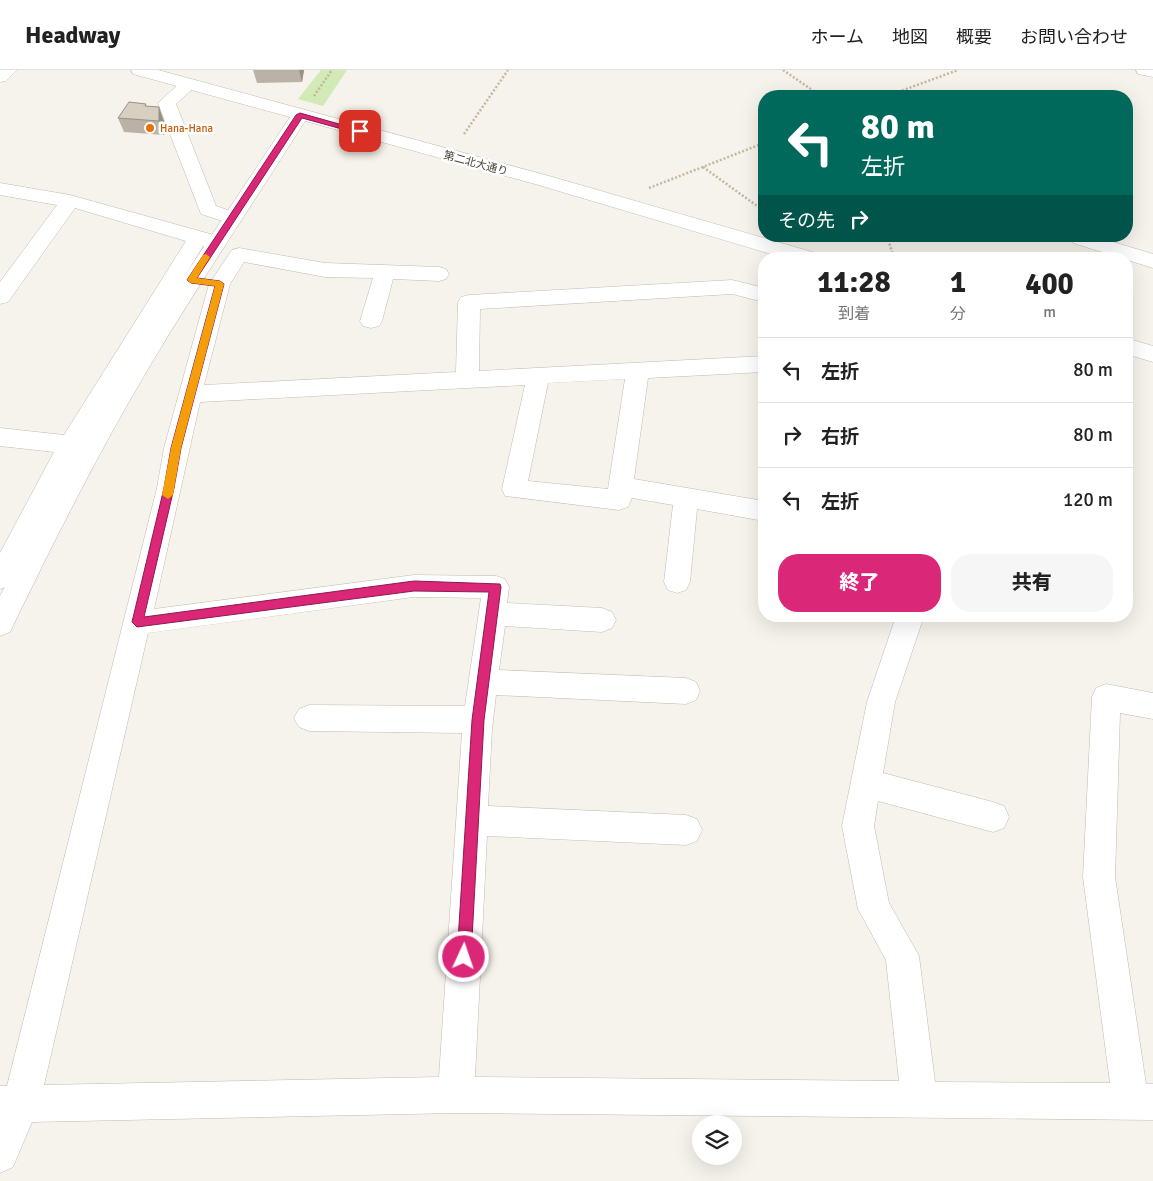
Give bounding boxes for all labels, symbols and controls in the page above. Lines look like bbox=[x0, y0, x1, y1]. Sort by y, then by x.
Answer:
text: Headway bbox=[25, 20, 121, 50]
text: ホーム bbox=[811, 26, 864, 48]
text: 地図 bbox=[892, 26, 928, 48]
text: 概要 bbox=[956, 26, 992, 48]
text: お問い合わせ bbox=[1020, 26, 1128, 48]
text: 80 m bbox=[861, 105, 935, 148]
pin bbox=[339, 110, 381, 152]
icon: left bbox=[778, 110, 843, 175]
icon: arrive bbox=[346, 117, 374, 145]
marker: Hana-Hana bbox=[144, 122, 156, 134]
place label: Hana-Hana bbox=[160, 122, 213, 135]
street label: 第二北大通り bbox=[442, 149, 509, 178]
text: 左折 bbox=[861, 153, 905, 180]
icon: right bbox=[845, 205, 873, 233]
text: その先 bbox=[778, 209, 835, 233]
text: 11:28 bbox=[817, 264, 891, 301]
text: 1 bbox=[950, 264, 966, 301]
text: 400 bbox=[1025, 266, 1074, 303]
text: m bbox=[1043, 302, 1056, 322]
text: 到着 bbox=[838, 304, 870, 324]
text: 分 bbox=[950, 304, 966, 324]
icon: left bbox=[778, 356, 806, 384]
text: 80 m bbox=[1073, 358, 1113, 382]
text: 左折 bbox=[821, 360, 859, 384]
icon: right bbox=[778, 421, 806, 449]
text: 80 m bbox=[1073, 423, 1113, 447]
text: 右折 bbox=[821, 425, 859, 449]
icon: left bbox=[778, 486, 806, 514]
text: 120 m bbox=[1063, 488, 1113, 512]
text: 左折 bbox=[821, 490, 859, 514]
button: 終了 bbox=[778, 554, 941, 612]
button: 共有 bbox=[951, 554, 1113, 612]
position arrow bbox=[437, 930, 489, 982]
map controls bbox=[692, 1115, 742, 1165]
button: layers bbox=[692, 1115, 742, 1165]

